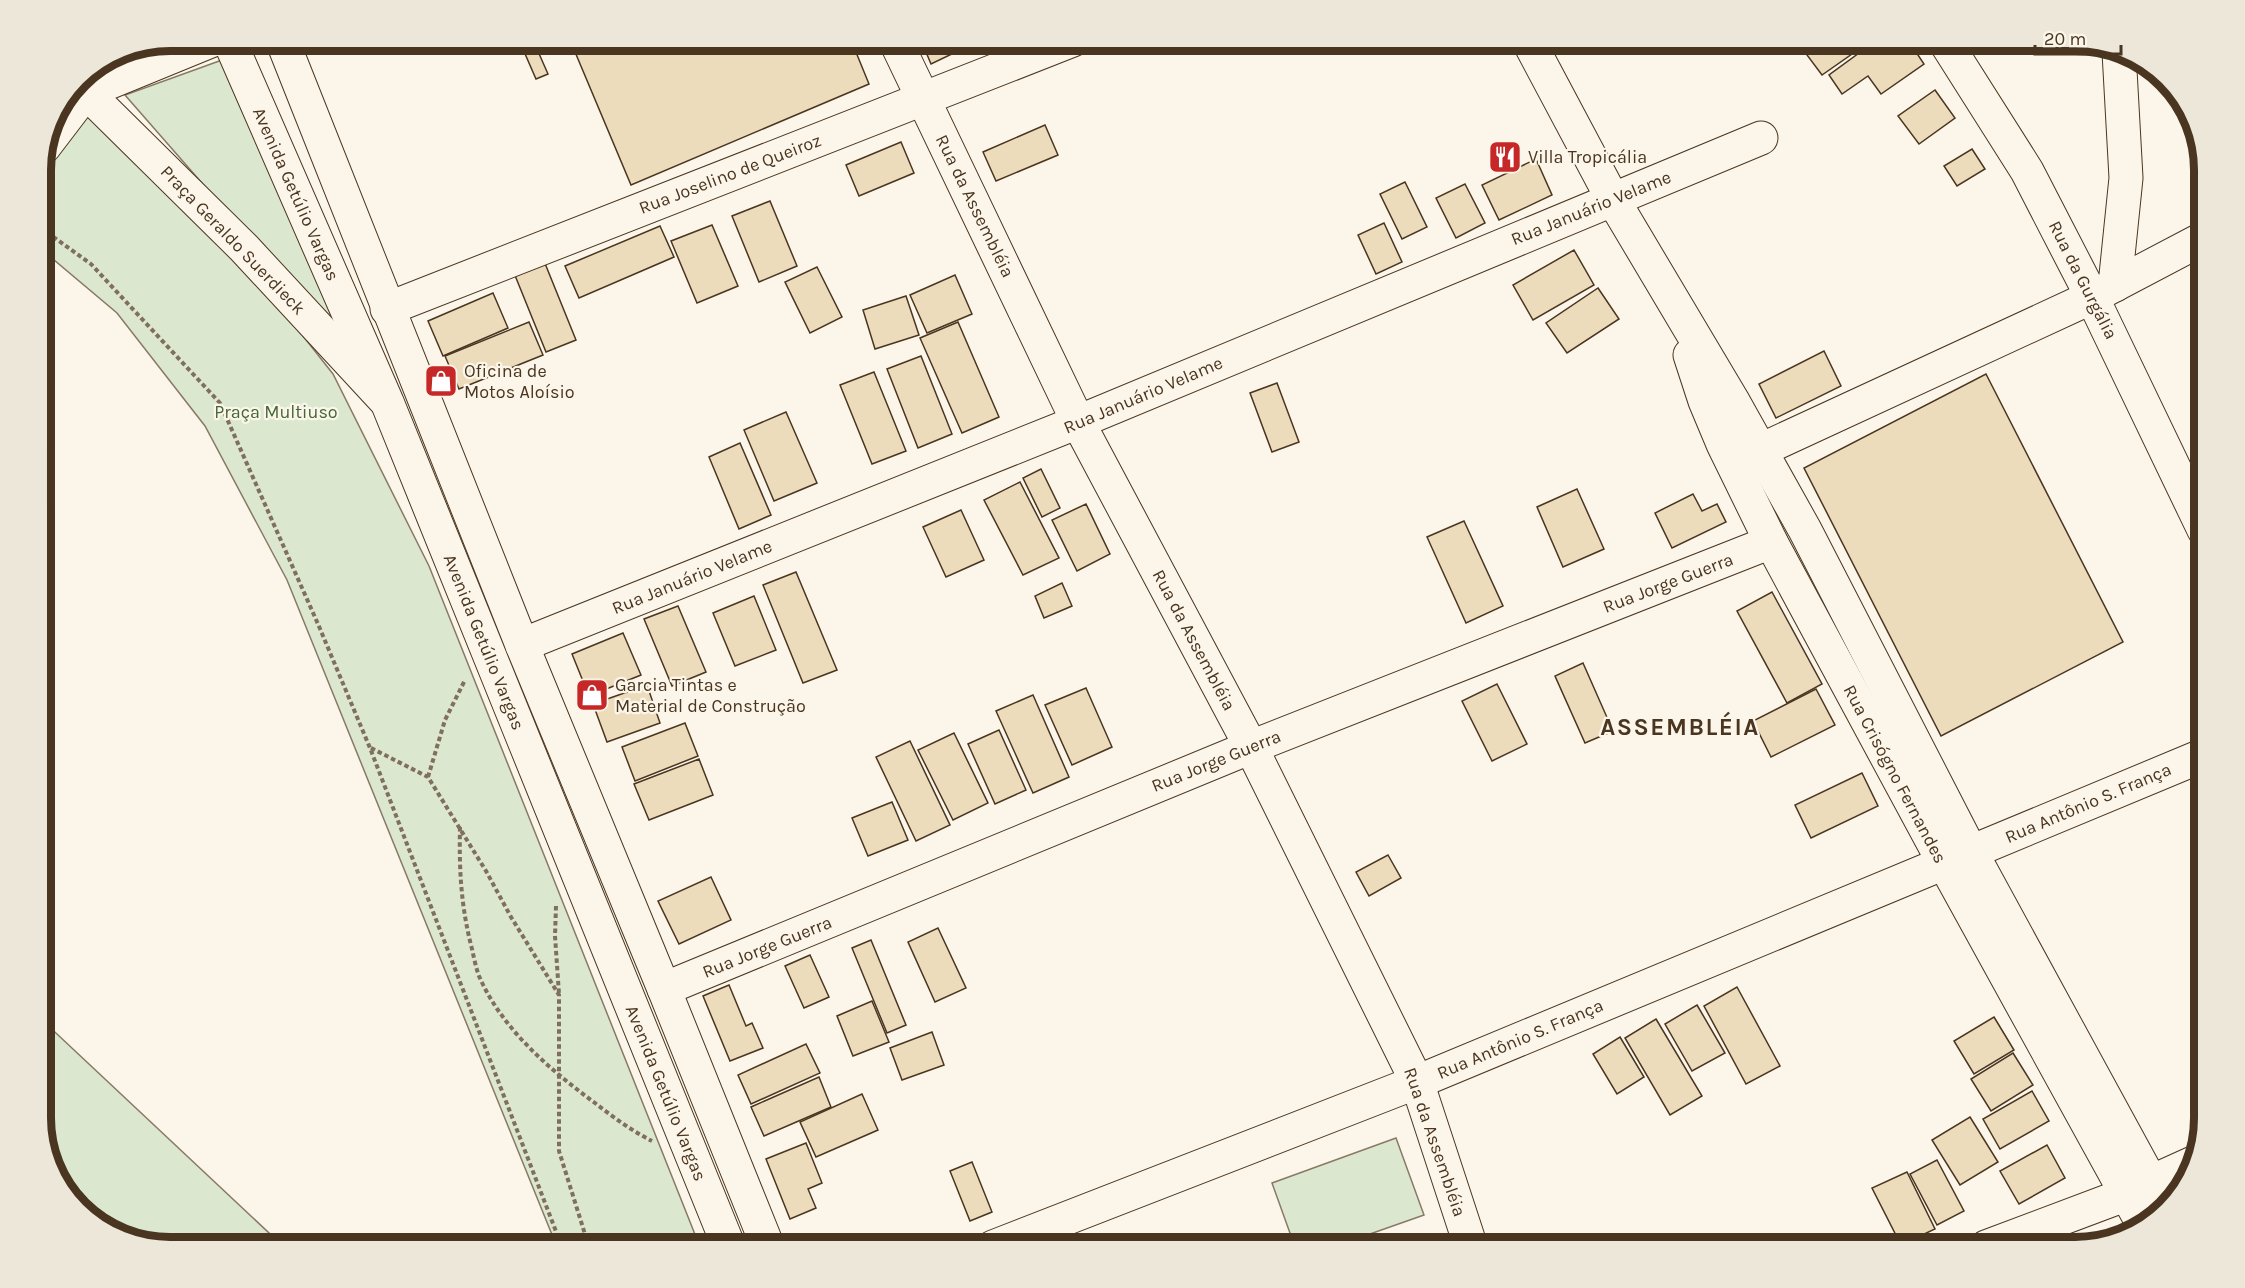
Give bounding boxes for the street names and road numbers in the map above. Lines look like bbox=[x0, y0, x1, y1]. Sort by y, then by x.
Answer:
street label: Avenida Getúlio Vargas bbox=[248, 104, 344, 284]
street label: Rua Joselino de Queiroz bbox=[636, 129, 824, 219]
street label: Rua da Assembléia bbox=[931, 131, 1019, 281]
street label: Praça Geraldo Suerdieck bbox=[156, 161, 310, 319]
street label: Rua Januário Velame bbox=[1508, 166, 1674, 250]
street label: Rua da Gurgália bbox=[2044, 217, 2122, 343]
street label: Rua Januário Velame bbox=[1060, 352, 1226, 438]
street label: Rua Januário Velame bbox=[609, 535, 775, 619]
street label: Rua Jorge Guerra bbox=[1600, 548, 1736, 618]
street label: Avenida Getúlio Vargas bbox=[439, 551, 529, 733]
street label: Rua da Assembléia bbox=[1148, 566, 1240, 714]
street label: Rua Crisógno Fernandes bbox=[1839, 681, 1951, 867]
street label: Rua Jorge Guerra bbox=[1148, 725, 1284, 797]
street label: Rua Antônio S. França bbox=[2002, 758, 2174, 848]
street label: Rua Jorge Guerra bbox=[699, 911, 835, 983]
street label: Rua Antônio S. França bbox=[1434, 994, 1606, 1084]
street label: Avenida Getúlio Vargas bbox=[621, 1002, 711, 1184]
street label: Rua da Assembléia bbox=[1399, 1064, 1471, 1220]

